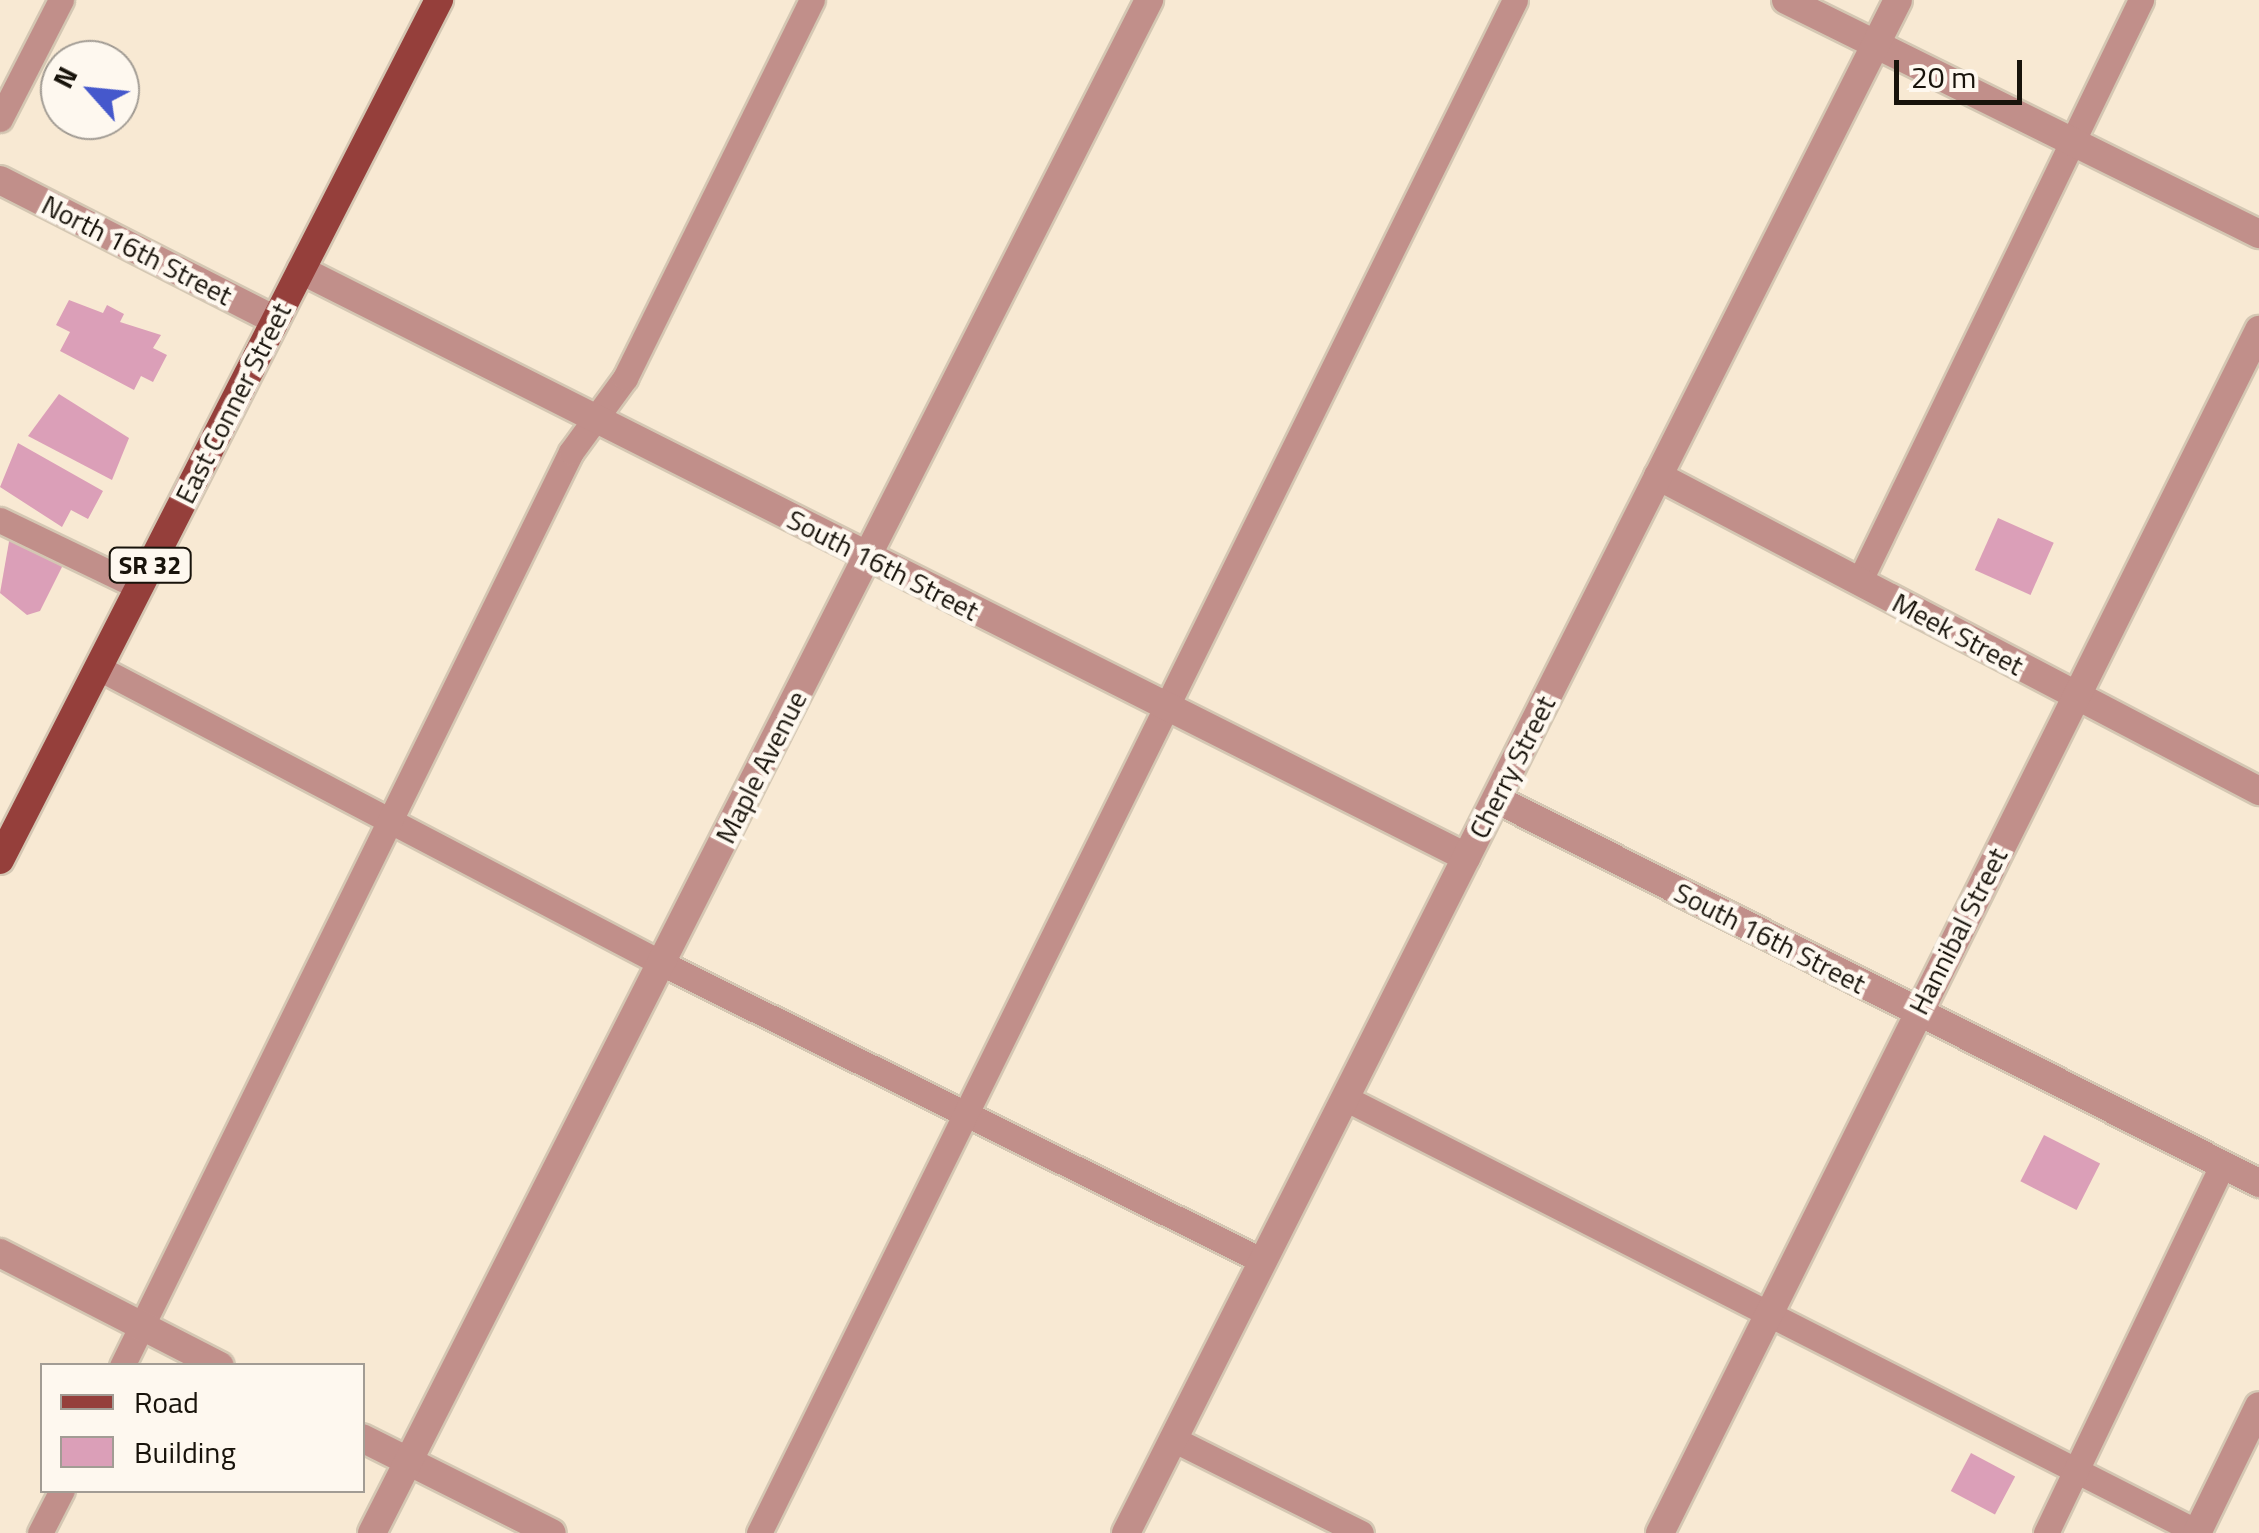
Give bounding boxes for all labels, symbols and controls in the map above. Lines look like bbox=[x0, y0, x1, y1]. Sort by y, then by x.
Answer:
north arrow bbox=[40, 40, 140, 140]
scale bar bbox=[1899, 40, 2026, 102]
text: 20 m bbox=[1911, 54, 1976, 100]
text: N bbox=[41, 59, 88, 95]
street label: North 16th Street bbox=[36, 188, 238, 312]
street label: East Conner Street bbox=[168, 297, 298, 509]
street label: South 16th Street bbox=[782, 502, 984, 628]
road number: SR 32 bbox=[108, 545, 192, 585]
street label: Meek Street bbox=[1887, 586, 2029, 682]
street label: Maple Avenue bbox=[708, 685, 814, 849]
street label: Cherry Street bbox=[1462, 690, 1562, 844]
street label: Hannibal Street bbox=[1902, 842, 2014, 1020]
street label: South 16th Street bbox=[1669, 875, 1871, 1001]
legend bbox=[40, 1363, 365, 1493]
text: Road bbox=[134, 1379, 199, 1425]
text: Building bbox=[134, 1429, 236, 1475]

